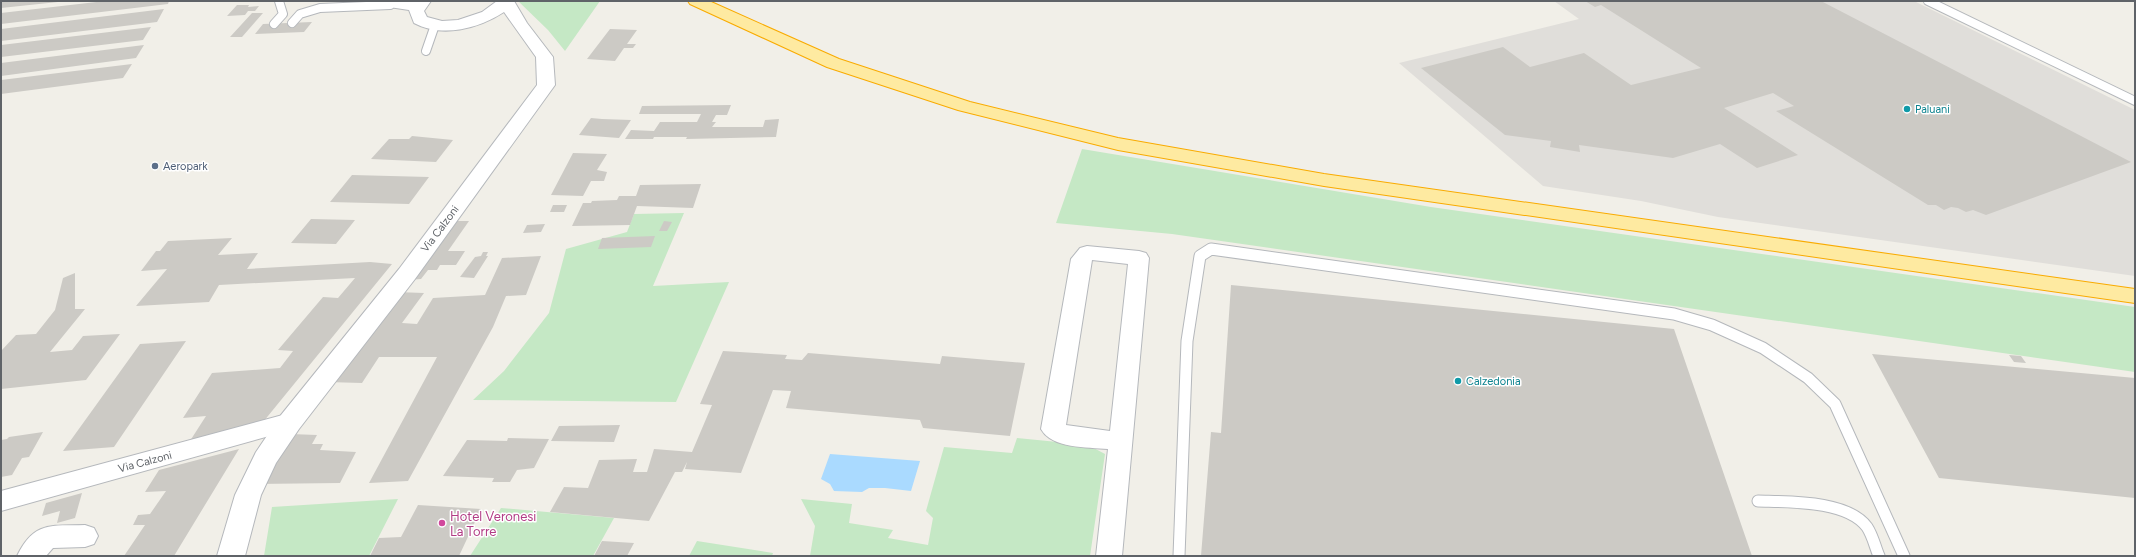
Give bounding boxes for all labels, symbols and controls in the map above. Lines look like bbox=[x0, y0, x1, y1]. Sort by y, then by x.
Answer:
place label: Paluani bbox=[1915, 103, 1950, 116]
marker: Paluani bbox=[1902, 104, 1912, 114]
place label: Aeropark bbox=[163, 160, 208, 173]
marker: Aeropark bbox=[150, 161, 160, 171]
street label: Via Calzoni bbox=[418, 203, 462, 255]
place label: Calzedonia bbox=[1466, 375, 1521, 388]
marker: Calzedonia bbox=[1453, 376, 1463, 386]
street label: Via Calzoni bbox=[117, 449, 173, 475]
place label: Hotel Veronesi La Torre bbox=[450, 509, 536, 539]
marker: Hotel Veronesi La Torre bbox=[437, 518, 447, 528]

